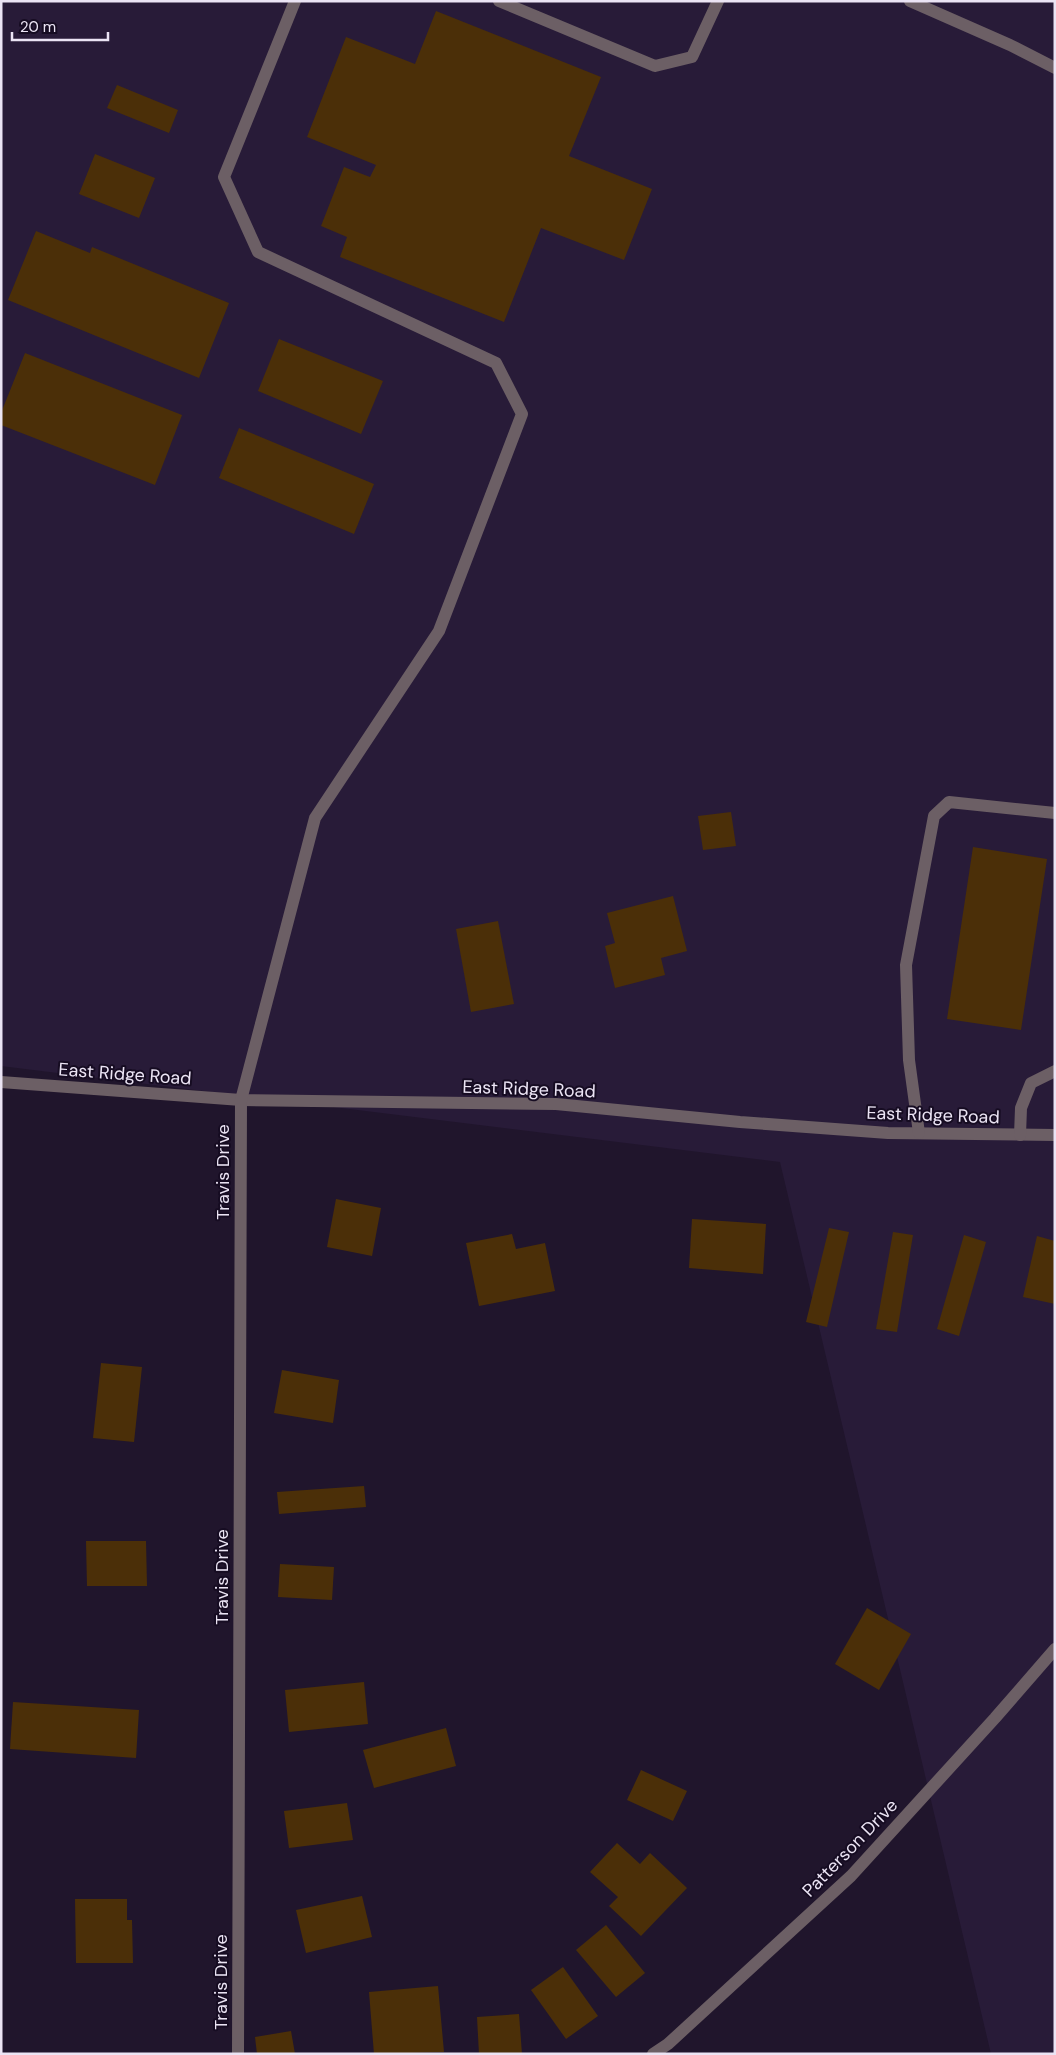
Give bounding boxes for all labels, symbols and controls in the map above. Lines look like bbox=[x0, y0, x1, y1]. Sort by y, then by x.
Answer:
scale bar bbox=[12, 10, 109, 42]
text: 20 m bbox=[20, 17, 56, 37]
street label: East Ridge Road bbox=[58, 1057, 192, 1091]
street label: East Ridge Road bbox=[462, 1075, 596, 1103]
street label: East Ridge Road bbox=[866, 1101, 1000, 1129]
street label: Travis Drive bbox=[211, 1124, 235, 1220]
street label: Travis Drive bbox=[210, 1529, 234, 1625]
street label: Patterson Drive bbox=[797, 1794, 903, 1902]
street label: Travis Drive bbox=[209, 1934, 233, 2030]

